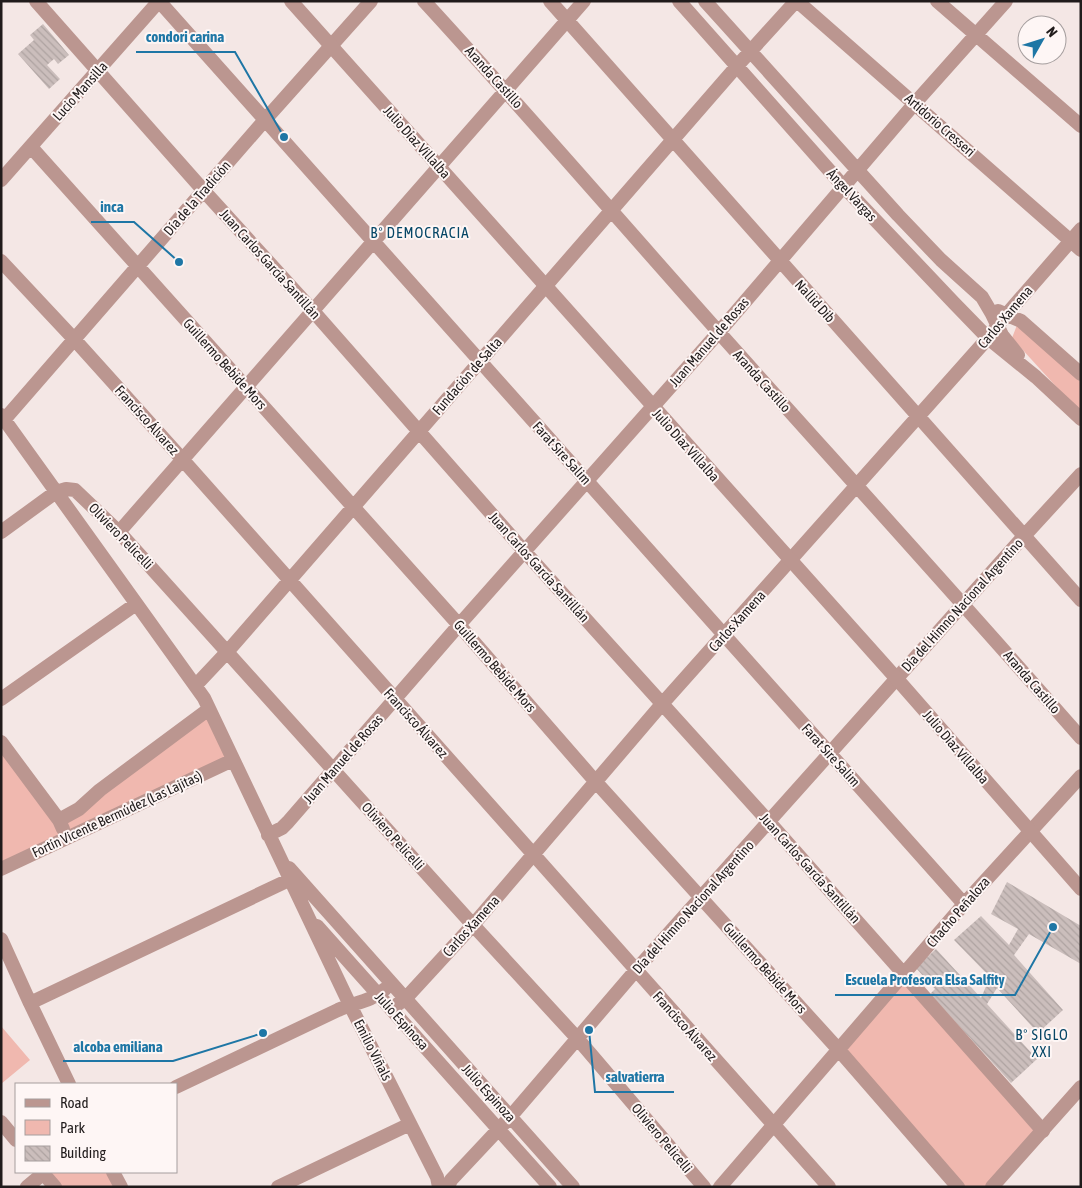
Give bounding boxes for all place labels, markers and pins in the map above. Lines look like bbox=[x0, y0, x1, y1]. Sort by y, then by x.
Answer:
callout: condori carina bbox=[136, 22, 235, 52]
callout: inca bbox=[91, 192, 134, 222]
callout: Escuela Profesora Elsa Salfity bbox=[835, 965, 1015, 995]
callout: alcoba emiliana bbox=[63, 1031, 173, 1061]
callout: salvatierra bbox=[595, 1062, 674, 1092]

